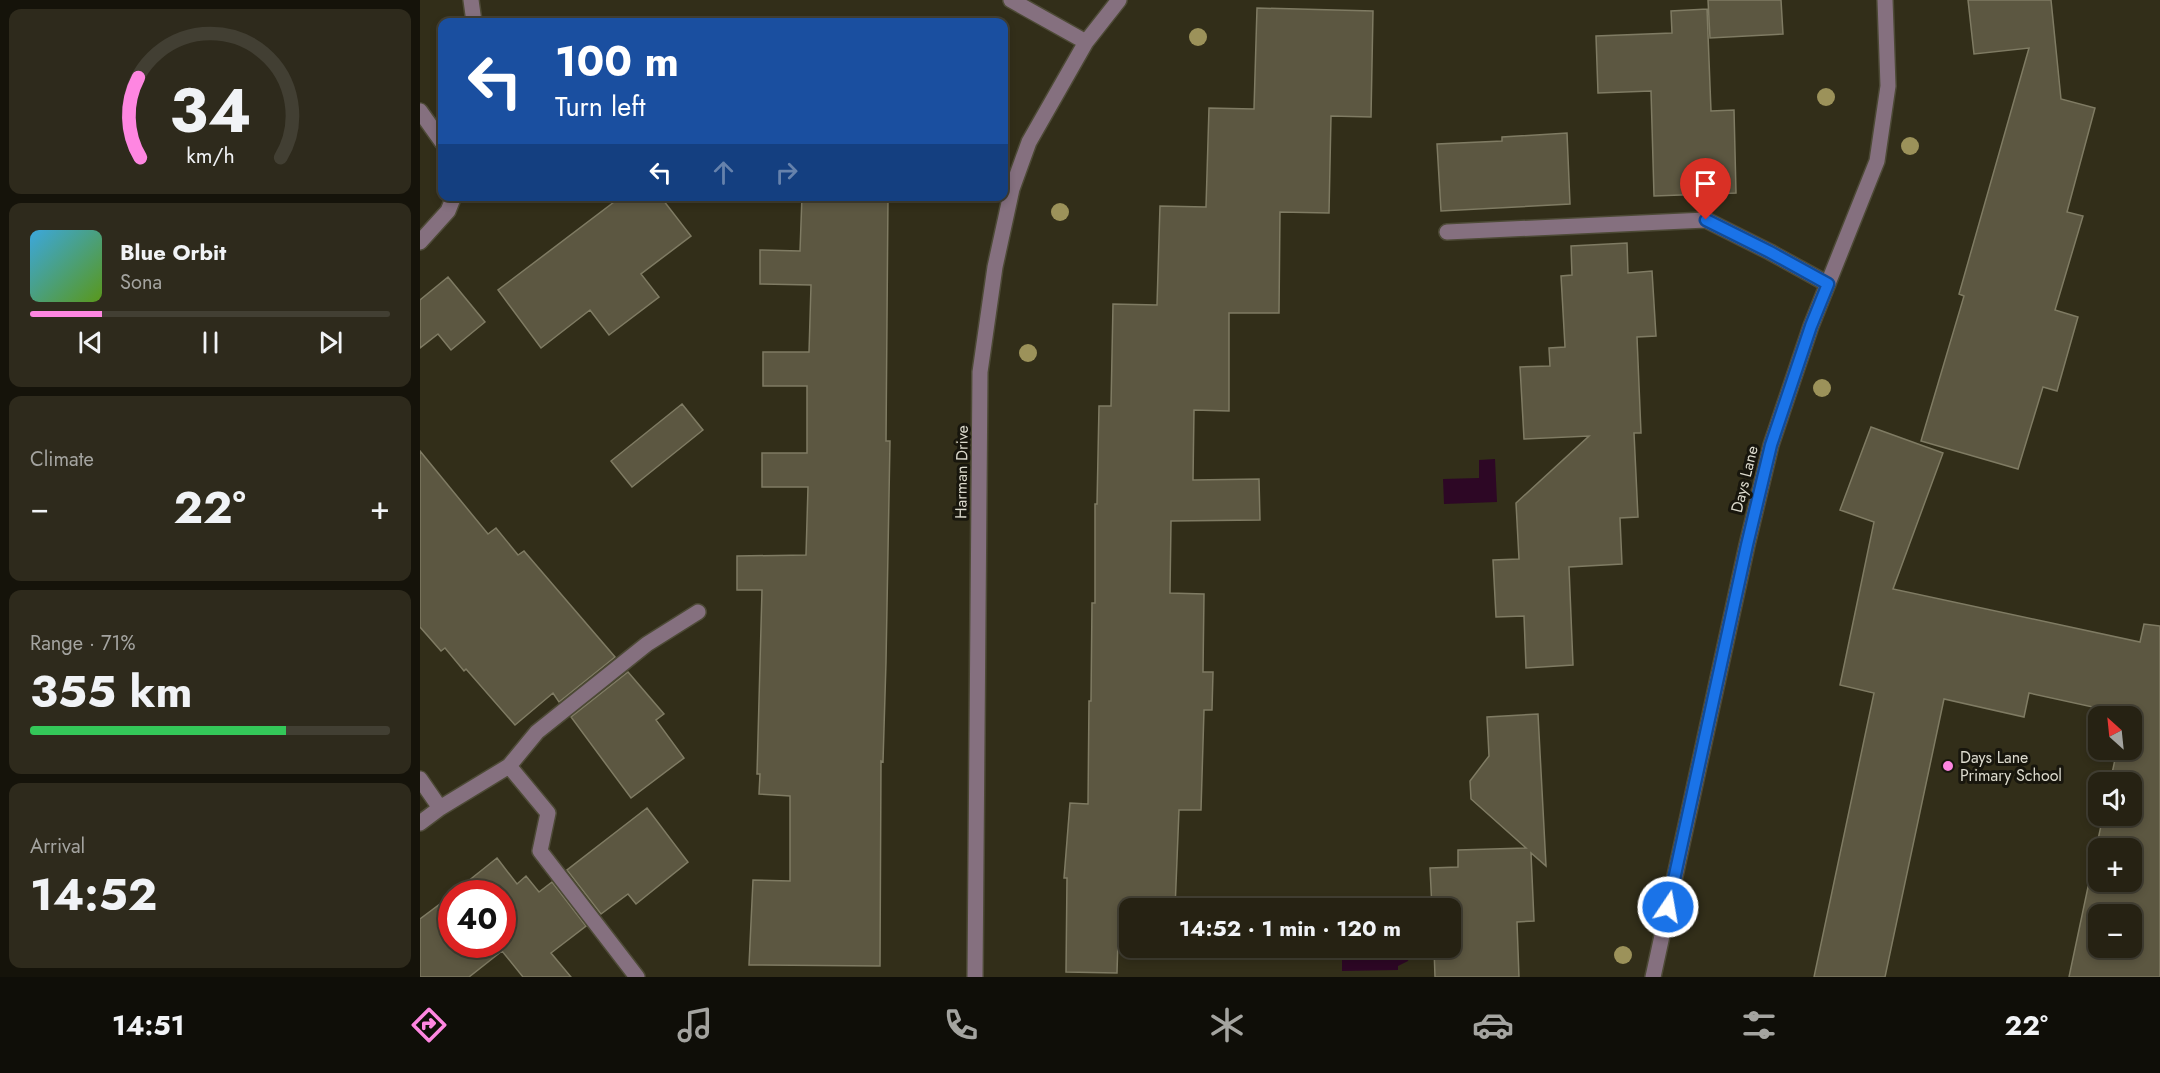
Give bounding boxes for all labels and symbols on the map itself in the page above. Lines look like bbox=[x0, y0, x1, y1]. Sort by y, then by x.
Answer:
pin bbox=[1680, 158, 1731, 220]
street label: Harman Drive bbox=[949, 425, 974, 519]
street label: Days Lane bbox=[1725, 443, 1764, 515]
north arrow bbox=[2088, 706, 2142, 760]
place label: Days Lane Primary School bbox=[1960, 746, 2062, 787]
marker: Days Lane Primary School bbox=[1941, 759, 1955, 773]
position arrow bbox=[1636, 875, 1700, 939]
speed limit sign: 40 bbox=[438, 880, 516, 958]

